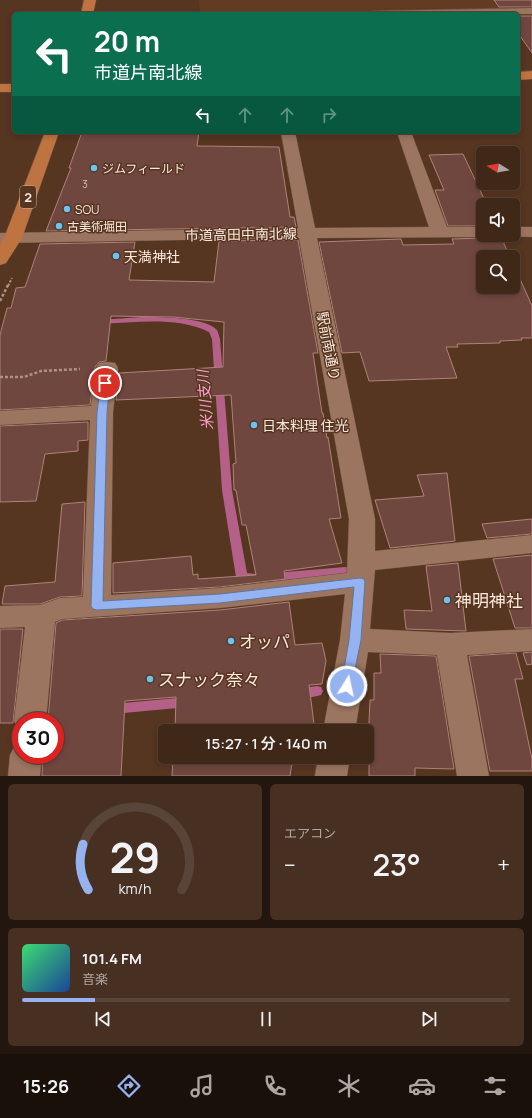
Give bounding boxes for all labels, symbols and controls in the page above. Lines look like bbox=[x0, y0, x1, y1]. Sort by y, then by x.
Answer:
text: 20 m bbox=[94, 22, 160, 60]
icon: left bbox=[28, 28, 80, 80]
text: 市道片南北線 bbox=[94, 60, 202, 84]
icon: left bbox=[192, 104, 214, 126]
icon: ahead bbox=[234, 104, 256, 126]
icon: ahead bbox=[276, 104, 298, 126]
icon: right bbox=[318, 104, 340, 126]
north arrow bbox=[476, 146, 520, 190]
map controls bbox=[476, 146, 520, 294]
place label: ジムフィールド bbox=[102, 160, 185, 177]
marker: ジムフィールド bbox=[89, 163, 99, 173]
house number: 3 bbox=[82, 177, 88, 191]
road number: 2 bbox=[20, 186, 36, 208]
button: sound bbox=[476, 198, 520, 242]
place label: SOU bbox=[75, 201, 100, 218]
marker: SOU bbox=[62, 204, 72, 214]
place label: 古美術堀田 bbox=[67, 218, 127, 235]
marker: 古美術堀田 bbox=[54, 221, 64, 231]
street label: 市道高田中南北線 bbox=[185, 224, 297, 244]
place label: 天満神社 bbox=[124, 247, 180, 266]
button: search bbox=[476, 250, 520, 294]
marker: 天満神社 bbox=[111, 251, 121, 261]
street label: 駅前南通り bbox=[313, 310, 345, 382]
pin bbox=[88, 366, 122, 400]
water label: 米川支川 bbox=[192, 367, 218, 431]
icon: arrive bbox=[94, 372, 116, 394]
place label: 日本料理 住光 bbox=[262, 416, 349, 435]
marker: 日本料理 住光 bbox=[249, 420, 259, 430]
place label: 神明神社 bbox=[455, 589, 523, 612]
marker: 神明神社 bbox=[442, 595, 452, 605]
place label: オッパ bbox=[239, 630, 290, 653]
marker: オッパ bbox=[226, 636, 236, 646]
position arrow bbox=[326, 665, 368, 707]
place label: スナック奈々 bbox=[158, 668, 260, 691]
marker: スナック奈々 bbox=[145, 674, 155, 684]
speed limit sign: 30 bbox=[12, 712, 64, 764]
text: 15:27 · 1 分 · 140 m bbox=[205, 733, 327, 754]
text: エアコン bbox=[284, 824, 336, 842]
text: 29 bbox=[110, 829, 160, 885]
text: 23° bbox=[372, 844, 421, 885]
text: − bbox=[284, 850, 296, 880]
text: + bbox=[497, 850, 510, 880]
text: km/h bbox=[118, 879, 152, 898]
text: 101.4 FM bbox=[82, 948, 142, 969]
text: 音楽 bbox=[82, 970, 108, 988]
icon: previous bbox=[92, 1008, 114, 1030]
icon: pause bbox=[255, 1008, 277, 1030]
icon: next bbox=[418, 1008, 440, 1030]
icon: directions bbox=[115, 1072, 143, 1100]
icon: music bbox=[188, 1072, 216, 1100]
icon: phone bbox=[261, 1072, 289, 1100]
icon: climate bbox=[335, 1072, 363, 1100]
icon: car bbox=[408, 1072, 436, 1100]
icon: filters bbox=[481, 1072, 509, 1100]
text: 15:26 bbox=[23, 1074, 69, 1098]

